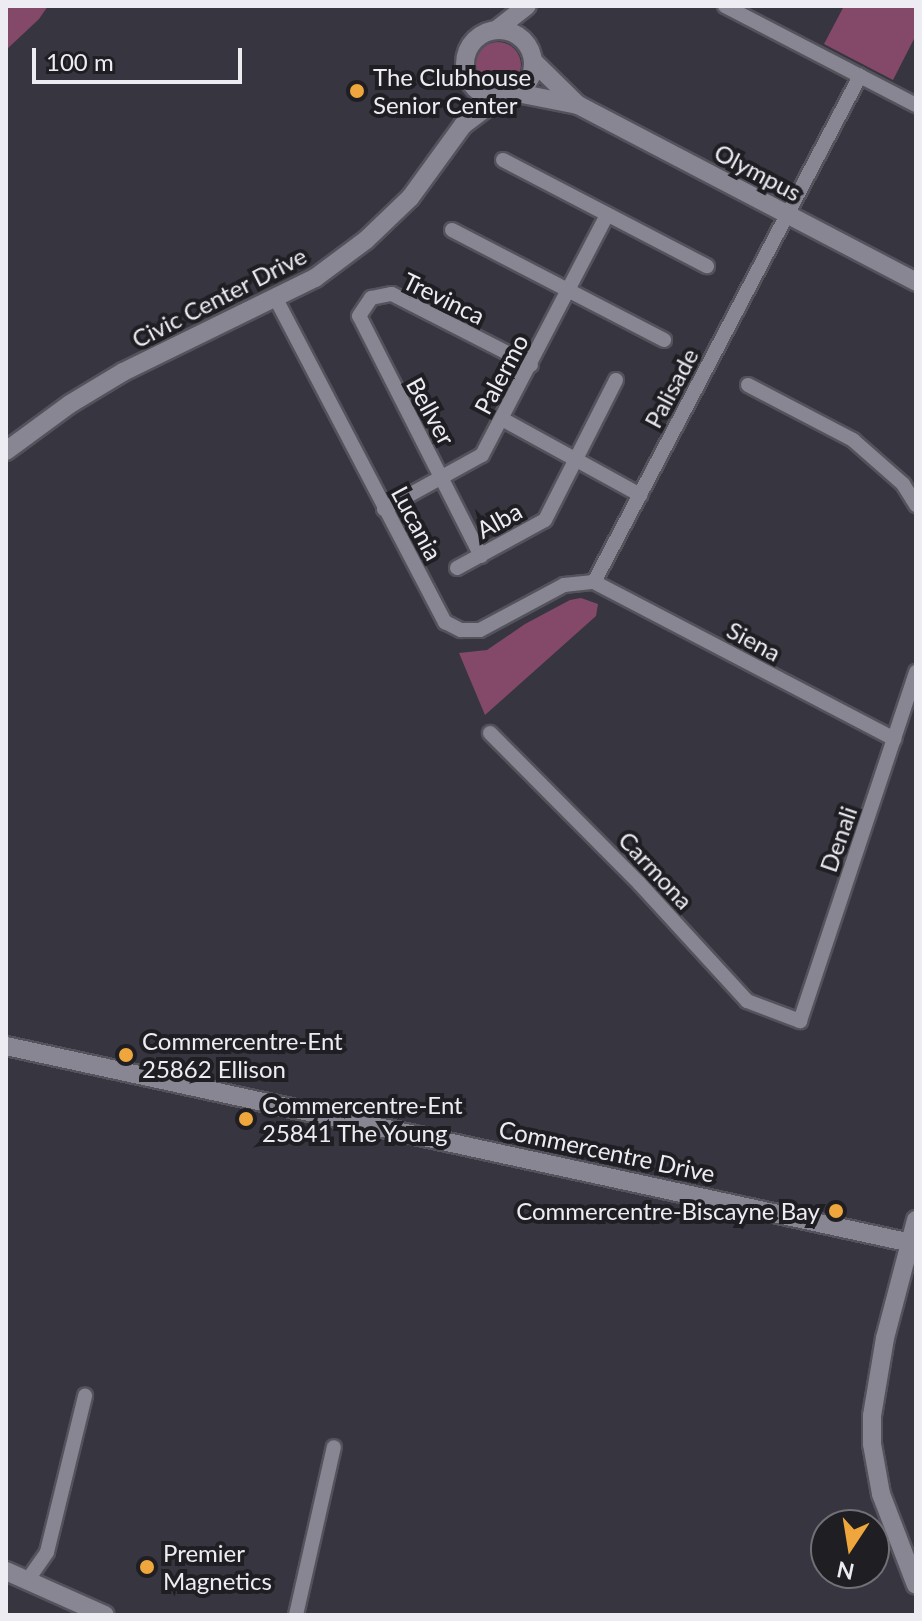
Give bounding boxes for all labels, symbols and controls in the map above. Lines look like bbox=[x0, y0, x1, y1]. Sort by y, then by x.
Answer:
scale bar bbox=[36, 32, 246, 82]
text: 100 m bbox=[46, 47, 114, 76]
place label: The Clubhouse Senior Center bbox=[373, 63, 531, 119]
marker: The Clubhouse Senior Center bbox=[348, 82, 366, 100]
street label: Olympus bbox=[710, 137, 806, 207]
street label: Civic Center Drive bbox=[127, 240, 311, 354]
street label: Trevinca bbox=[399, 266, 489, 330]
street label: Palermo bbox=[468, 329, 534, 419]
street label: Palisade bbox=[638, 343, 704, 433]
street label: Bellver bbox=[401, 372, 461, 450]
street label: Lucania bbox=[386, 481, 448, 565]
street label: Alba bbox=[471, 496, 527, 544]
street label: Siena bbox=[722, 615, 786, 667]
street label: Denali bbox=[813, 802, 863, 876]
street label: Carmona bbox=[613, 825, 699, 915]
place label: Commercentre-Ent 25862 Ellison bbox=[142, 1027, 343, 1083]
marker: Commercentre-Ent 25862 Ellison bbox=[117, 1046, 135, 1064]
place label: Commercentre-Ent 25841 The Young bbox=[262, 1091, 463, 1147]
marker: Commercentre-Ent 25841 The Young bbox=[237, 1110, 255, 1128]
street label: Commercentre Drive bbox=[496, 1114, 718, 1188]
place label: Commercentre-Biscayne Bay bbox=[516, 1197, 820, 1225]
marker: Commercentre-Biscayne Bay bbox=[827, 1202, 845, 1220]
north arrow bbox=[810, 1509, 890, 1589]
place label: Premier Magnetics bbox=[163, 1539, 272, 1595]
text: N bbox=[834, 1556, 856, 1586]
marker: Premier Magnetics bbox=[138, 1558, 156, 1576]

